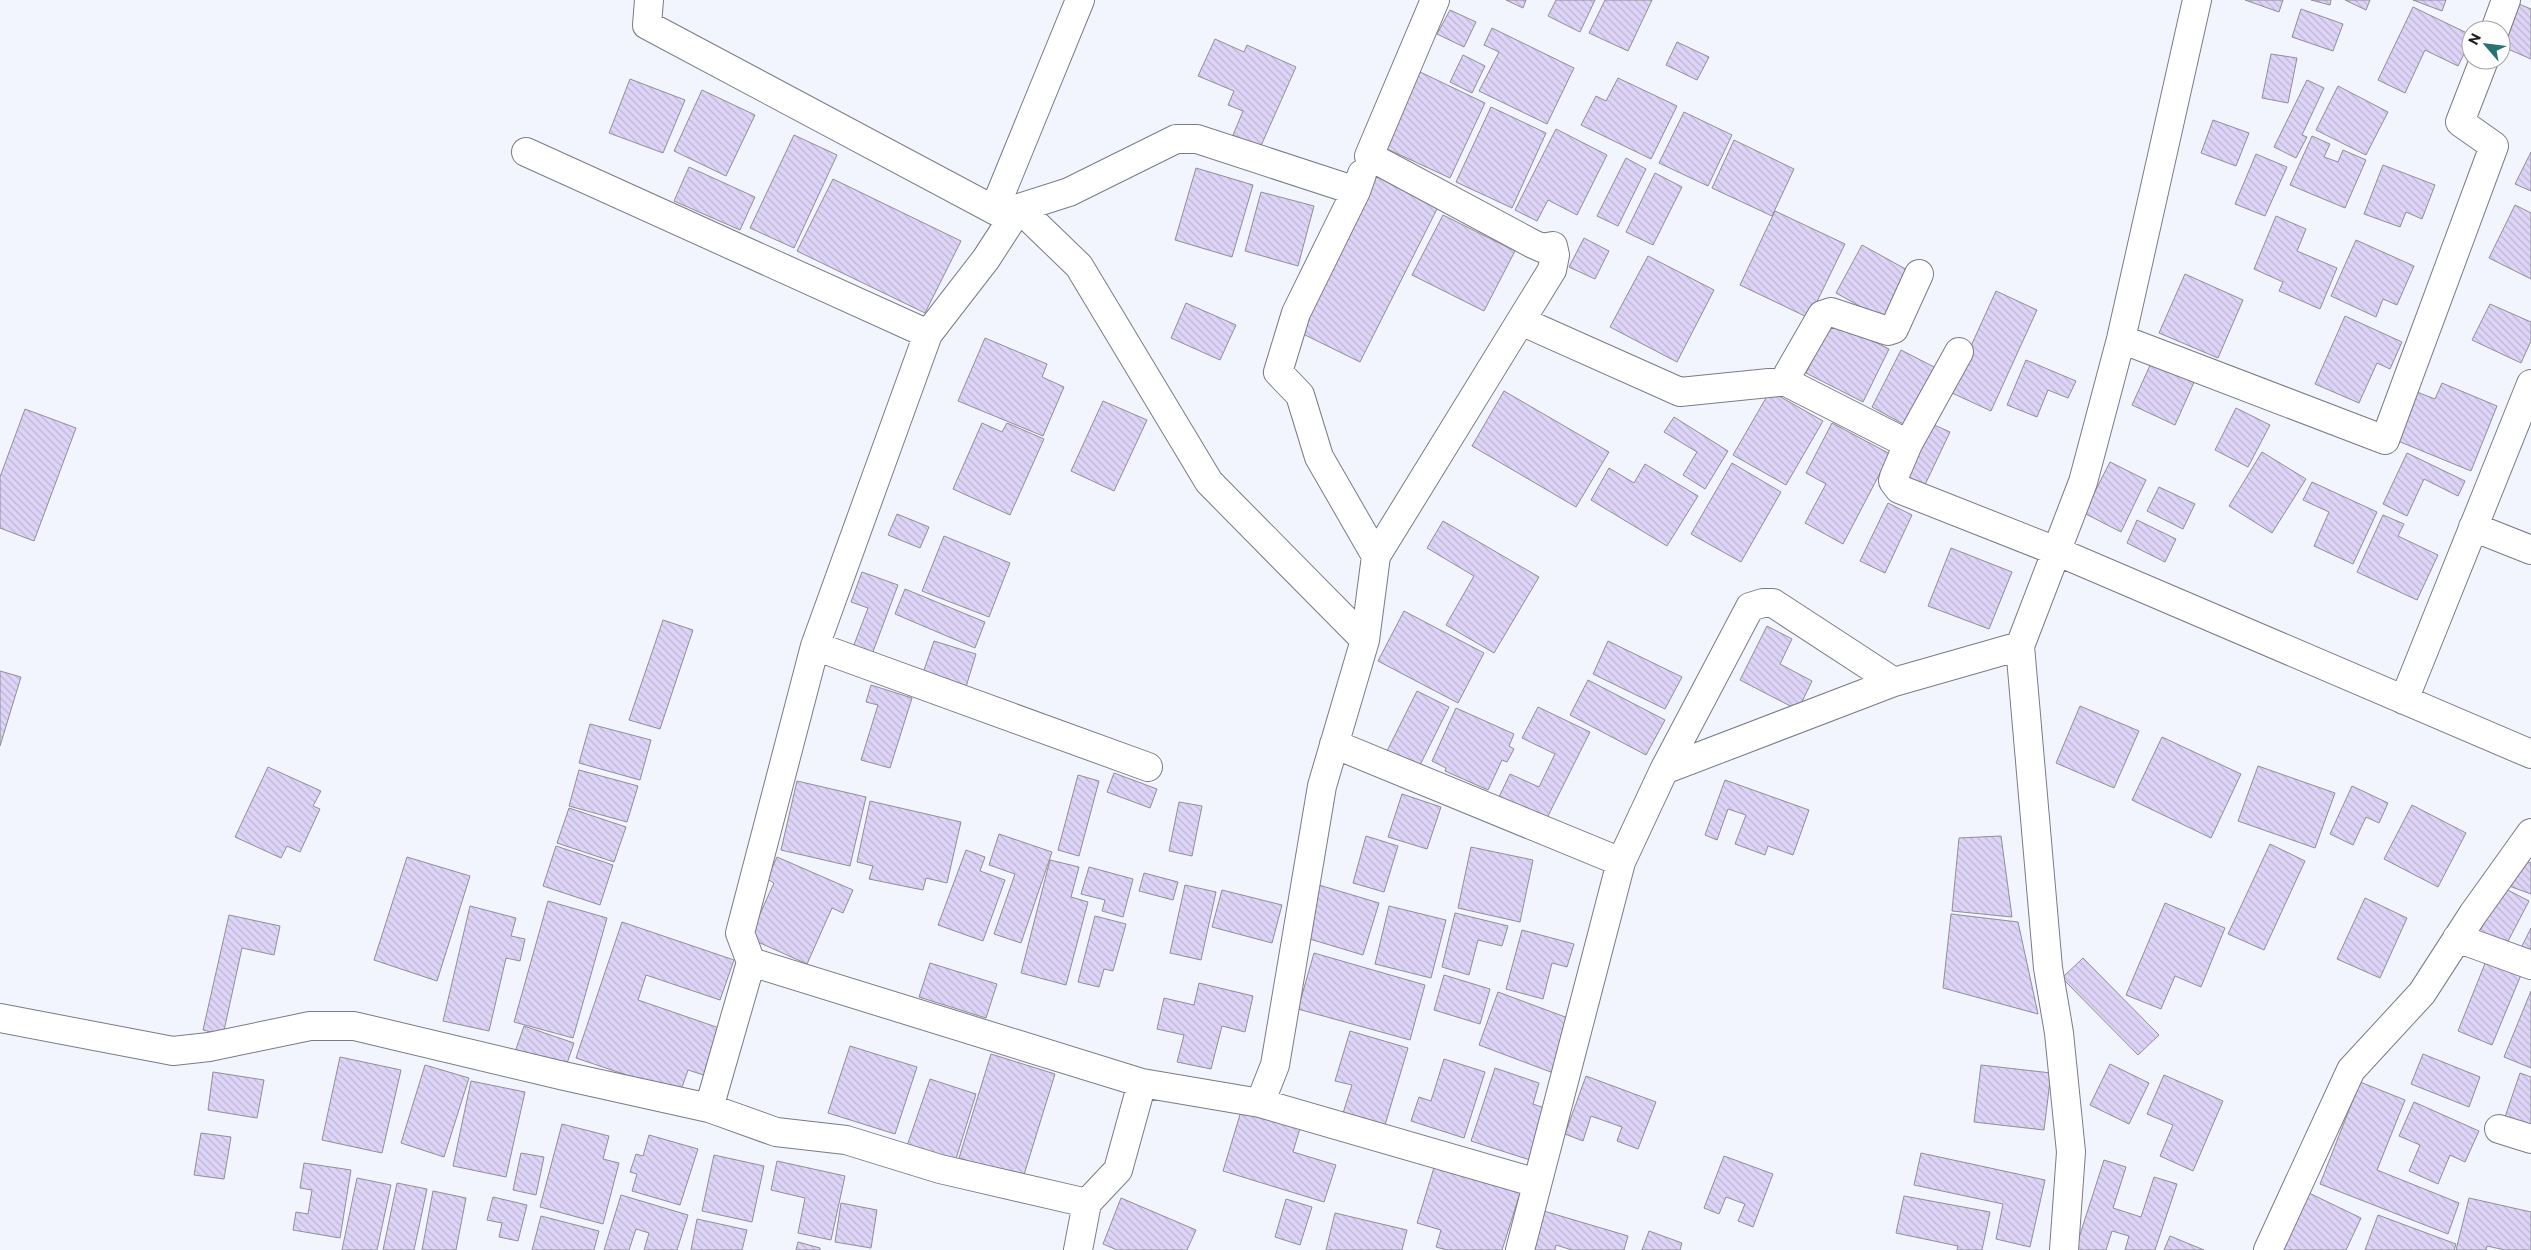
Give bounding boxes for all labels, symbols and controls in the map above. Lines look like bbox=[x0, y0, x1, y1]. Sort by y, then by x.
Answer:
north arrow bbox=[2461, 20, 2511, 70]
text: N bbox=[2464, 30, 2484, 47]

